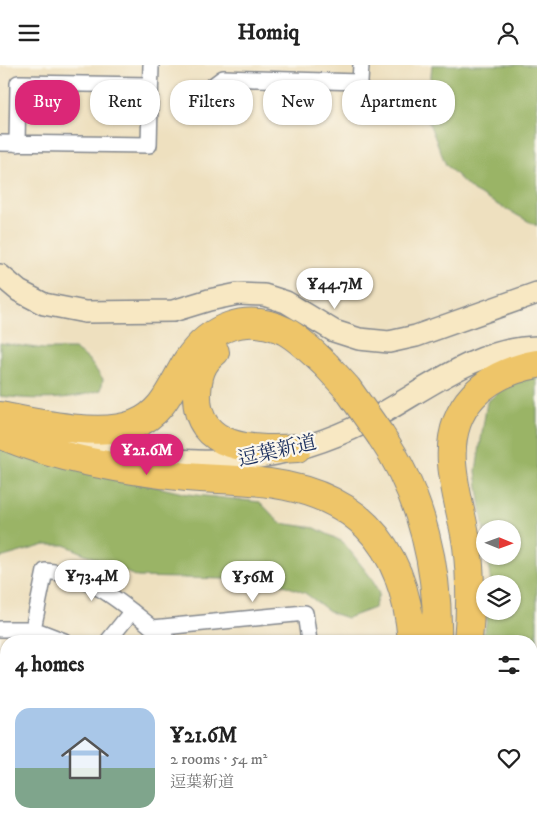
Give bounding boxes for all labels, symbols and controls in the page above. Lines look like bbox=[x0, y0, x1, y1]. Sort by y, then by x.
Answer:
icon: menu bbox=[15, 19, 43, 47]
text: Homiq bbox=[238, 19, 299, 46]
icon: person bbox=[494, 19, 522, 47]
chip: Buy bbox=[15, 80, 80, 125]
chip: Rent bbox=[90, 80, 160, 125]
chip: Filters bbox=[170, 80, 253, 125]
chip: New bbox=[263, 80, 332, 125]
chip: Apartment bbox=[342, 80, 455, 125]
pin: ¥44.7M bbox=[294, 267, 376, 310]
text: ¥44.7M bbox=[307, 274, 363, 294]
street label: 逗葉新道 bbox=[236, 430, 319, 473]
pin: ¥21.6M bbox=[106, 433, 188, 476]
text: ¥21.6M bbox=[121, 440, 173, 460]
north arrow bbox=[476, 520, 521, 565]
map controls bbox=[476, 520, 521, 620]
pin: ¥73.4M bbox=[51, 559, 133, 602]
pin: ¥56M bbox=[223, 561, 283, 603]
text: ¥73.4M bbox=[66, 566, 118, 586]
text: ¥56M bbox=[232, 567, 274, 587]
button: layers bbox=[476, 575, 521, 620]
icon: filters bbox=[495, 651, 523, 679]
text: 4 homes bbox=[15, 652, 84, 678]
text: ¥21.6M bbox=[170, 723, 237, 749]
icon: home bbox=[55, 728, 115, 788]
icon: heart bbox=[495, 744, 523, 772]
text: 2 rooms · 54 m² bbox=[170, 749, 267, 769]
text: 逗葉新道 bbox=[170, 772, 234, 792]

